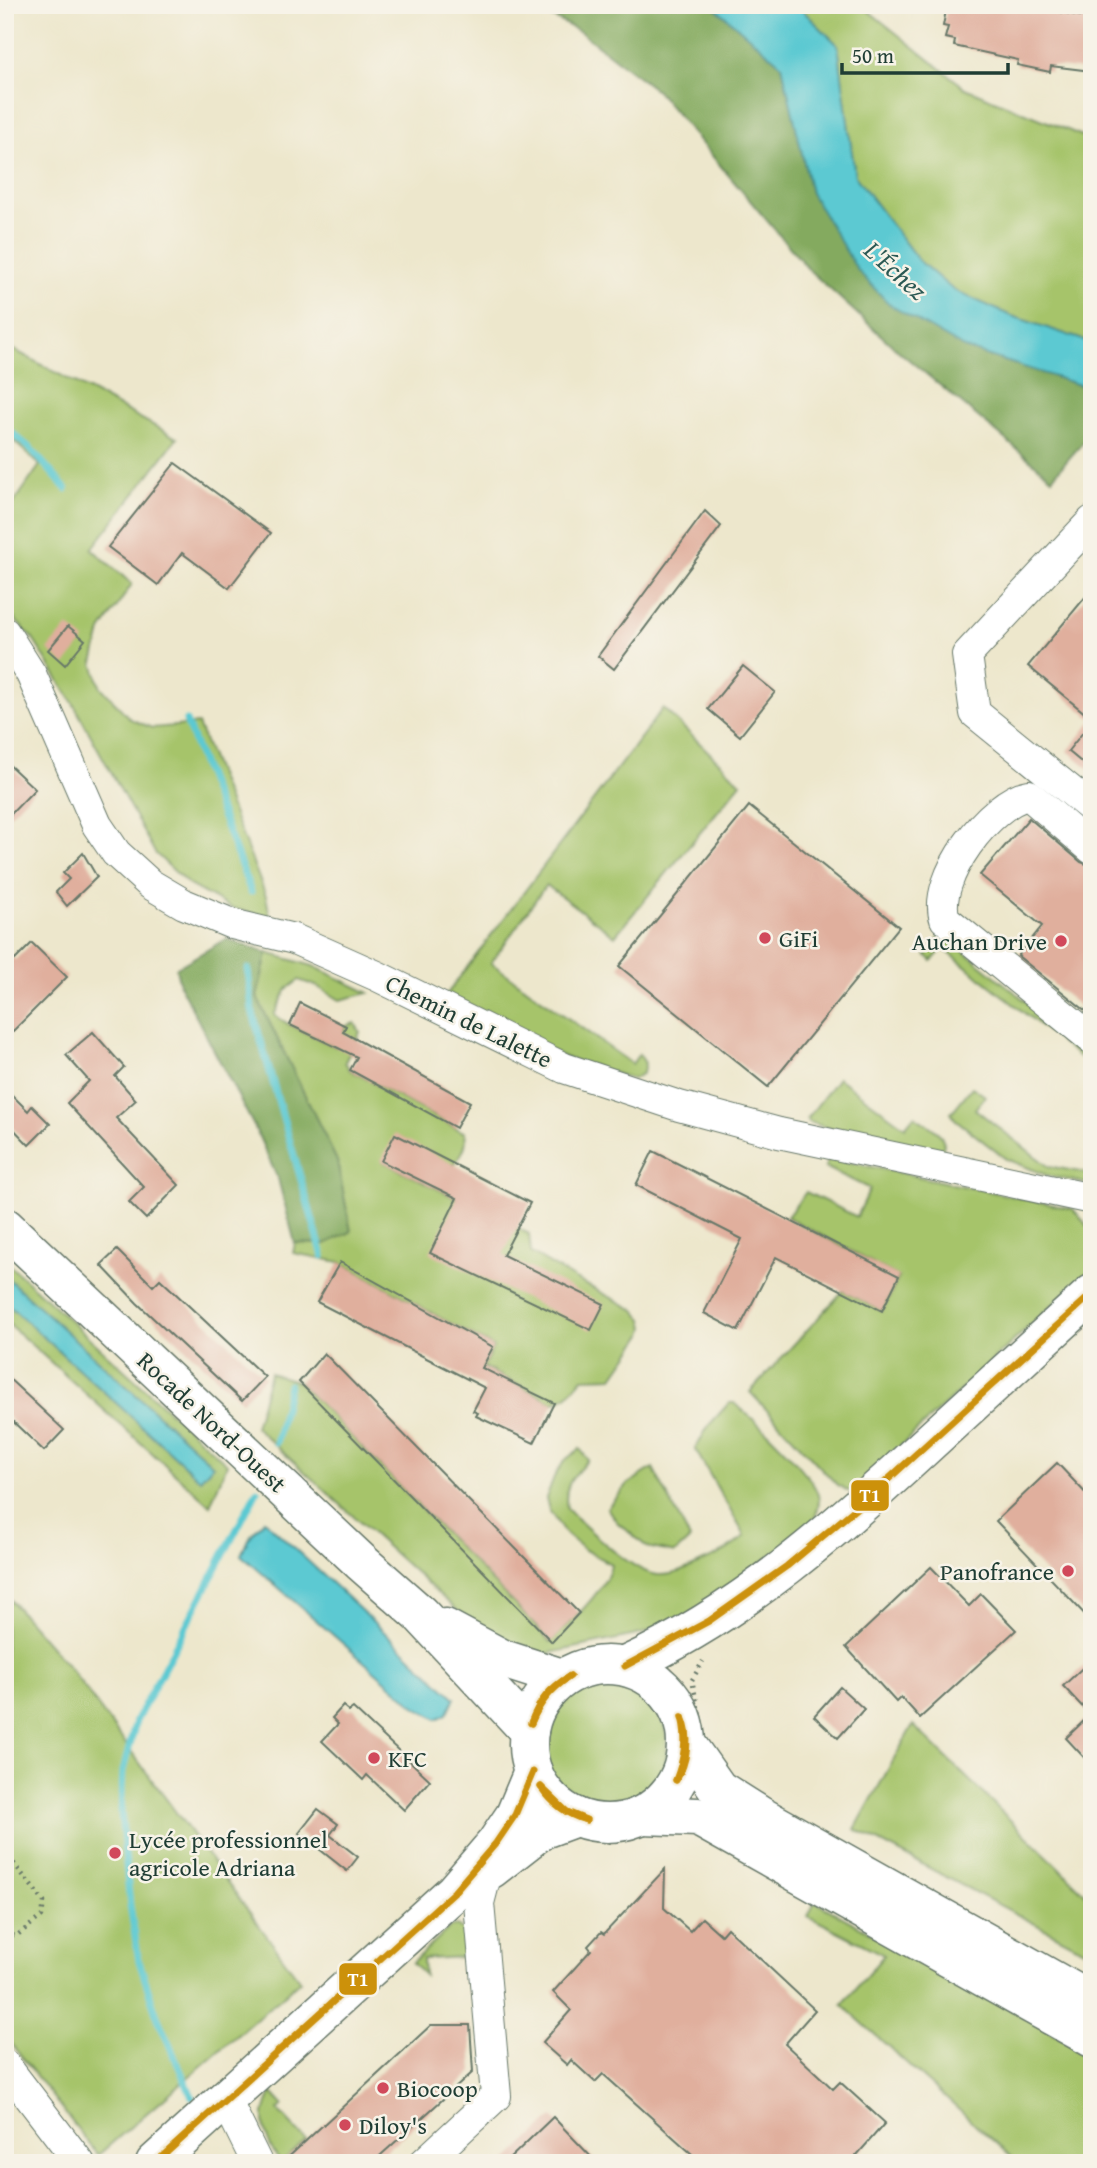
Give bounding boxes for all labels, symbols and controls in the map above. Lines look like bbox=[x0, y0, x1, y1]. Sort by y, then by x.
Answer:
scale bar bbox=[842, 32, 1008, 76]
text: 50 m bbox=[852, 40, 894, 71]
water label: L'Échez bbox=[855, 230, 936, 309]
place label: GiFi bbox=[779, 921, 819, 956]
place label: Auchan Drive bbox=[912, 924, 1047, 959]
marker: GiFi bbox=[757, 930, 773, 946]
marker: Auchan Drive bbox=[1053, 933, 1069, 949]
street label: Chemin de Lalette bbox=[380, 965, 558, 1077]
street label: Rocade Nord-Ouest bbox=[130, 1343, 295, 1501]
line badge: T1 bbox=[850, 1479, 890, 1512]
text: T1 bbox=[859, 1481, 881, 1509]
place label: Panofrance bbox=[940, 1554, 1054, 1589]
marker: Panofrance bbox=[1060, 1563, 1076, 1579]
place label: KFC bbox=[388, 1741, 427, 1776]
marker: KFC bbox=[366, 1750, 382, 1766]
place label: Lycée professionnel agricole Adriana bbox=[129, 1822, 328, 1885]
marker: Lycée professionnel agricole Adriana bbox=[107, 1845, 123, 1861]
line badge: T1 bbox=[338, 1962, 378, 1996]
text: T1 bbox=[347, 1965, 369, 1993]
place label: Biocoop bbox=[397, 2071, 478, 2106]
marker: Biocoop bbox=[375, 2080, 391, 2096]
place label: Diloy's bbox=[359, 2108, 427, 2143]
marker: Diloy's bbox=[337, 2117, 353, 2133]

